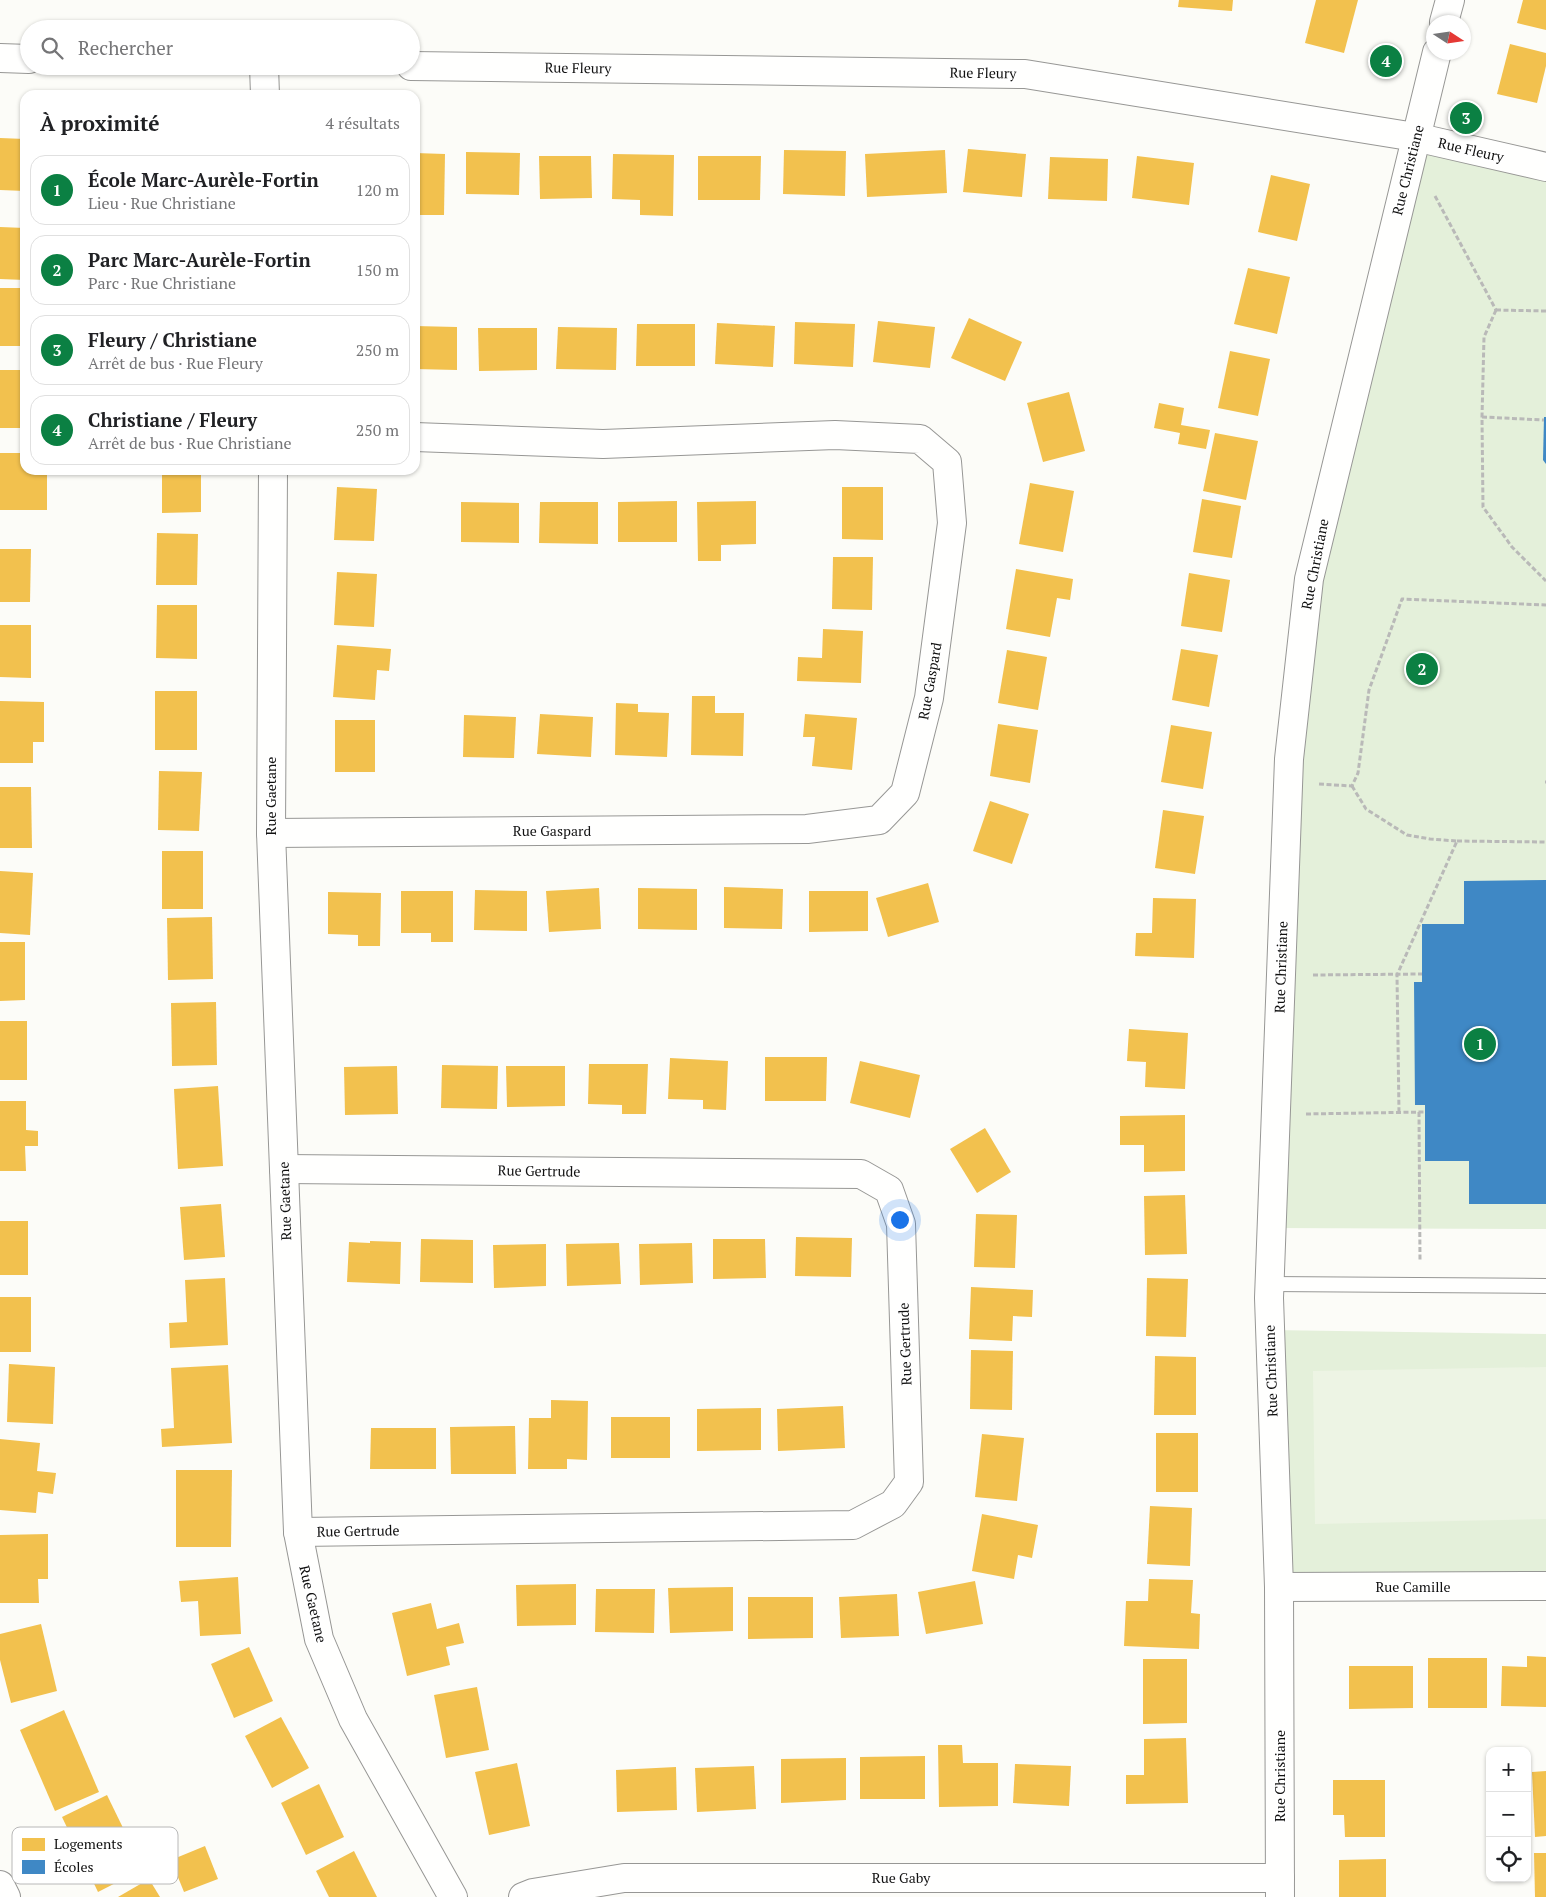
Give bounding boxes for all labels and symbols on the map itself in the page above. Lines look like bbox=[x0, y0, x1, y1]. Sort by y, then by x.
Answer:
north arrow bbox=[1426, 15, 1471, 60]
pin: 4 bbox=[1370, 42, 1402, 80]
street label: Rue Fleury bbox=[544, 57, 613, 78]
street label: Rue Fleury bbox=[949, 62, 1018, 83]
pin: 3 bbox=[1450, 99, 1482, 137]
street label: Rue Christiane bbox=[1387, 123, 1428, 217]
street label: Rue Fleury bbox=[1436, 133, 1507, 167]
street label: Rue Christiane bbox=[1296, 517, 1333, 611]
street label: Rue Gaspard bbox=[913, 640, 946, 721]
pin: 2 bbox=[1406, 650, 1438, 688]
street label: Rue Gaetane bbox=[261, 757, 280, 835]
street label: Rue Gaspard bbox=[513, 821, 591, 840]
street label: Rue Christiane bbox=[1269, 921, 1292, 1013]
pin: 1 bbox=[1464, 1025, 1496, 1063]
street label: Rue Gertrude bbox=[497, 1160, 581, 1181]
street label: Rue Gaetane bbox=[274, 1161, 295, 1241]
your location bbox=[887, 1207, 913, 1233]
street label: Rue Gertrude bbox=[894, 1302, 915, 1386]
street label: Rue Christiane bbox=[1259, 1325, 1282, 1417]
street label: Rue Gertrude bbox=[316, 1520, 400, 1541]
street label: Rue Gaetane bbox=[295, 1563, 332, 1644]
street label: Rue Camille bbox=[1375, 1577, 1451, 1596]
street label: Rue Christiane bbox=[1270, 1730, 1289, 1822]
legend bbox=[12, 1827, 178, 1884]
text: Logements bbox=[54, 1834, 123, 1853]
text: Écoles bbox=[54, 1857, 93, 1876]
street label: Rue Gaby bbox=[872, 1868, 931, 1887]

